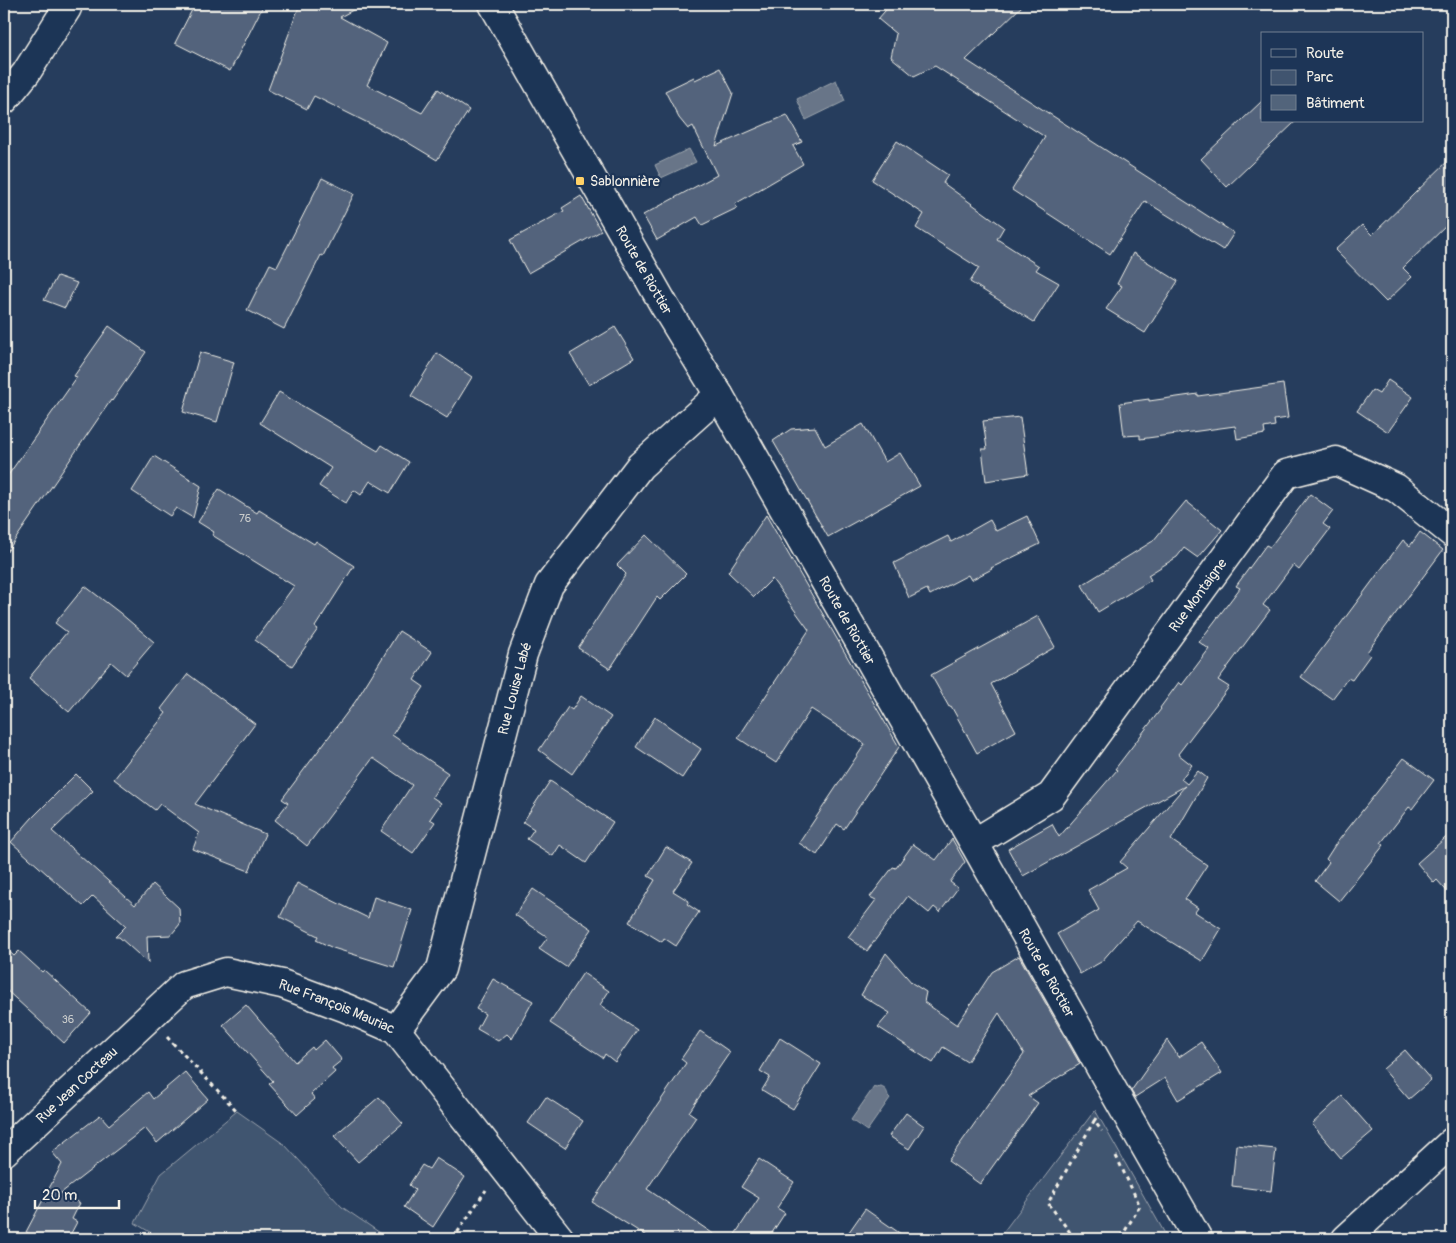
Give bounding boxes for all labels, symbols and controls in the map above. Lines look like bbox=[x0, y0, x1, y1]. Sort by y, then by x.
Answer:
legend bbox=[1261, 32, 1424, 122]
text: Route bbox=[1306, 44, 1344, 63]
text: Parc bbox=[1306, 68, 1334, 87]
text: Bâtiment bbox=[1306, 94, 1366, 113]
place label: Sablonnière bbox=[590, 173, 660, 190]
marker: Sablonnière bbox=[574, 175, 586, 187]
street label: Route de Riottier bbox=[612, 223, 676, 317]
house number: 76 bbox=[239, 512, 251, 525]
street label: Rue Montaigne bbox=[1165, 555, 1230, 635]
street label: Route de Riottier bbox=[815, 573, 879, 668]
street label: Rue Louise Labé bbox=[494, 640, 535, 736]
street label: Route de Riottier bbox=[1015, 925, 1079, 1020]
street label: Rue François Mauriac bbox=[277, 975, 398, 1037]
house number: 36 bbox=[62, 1013, 74, 1026]
street label: Rue Jean Cocteau bbox=[32, 1043, 121, 1127]
scale bar bbox=[35, 1178, 119, 1210]
text: 20 m bbox=[42, 1186, 77, 1205]

